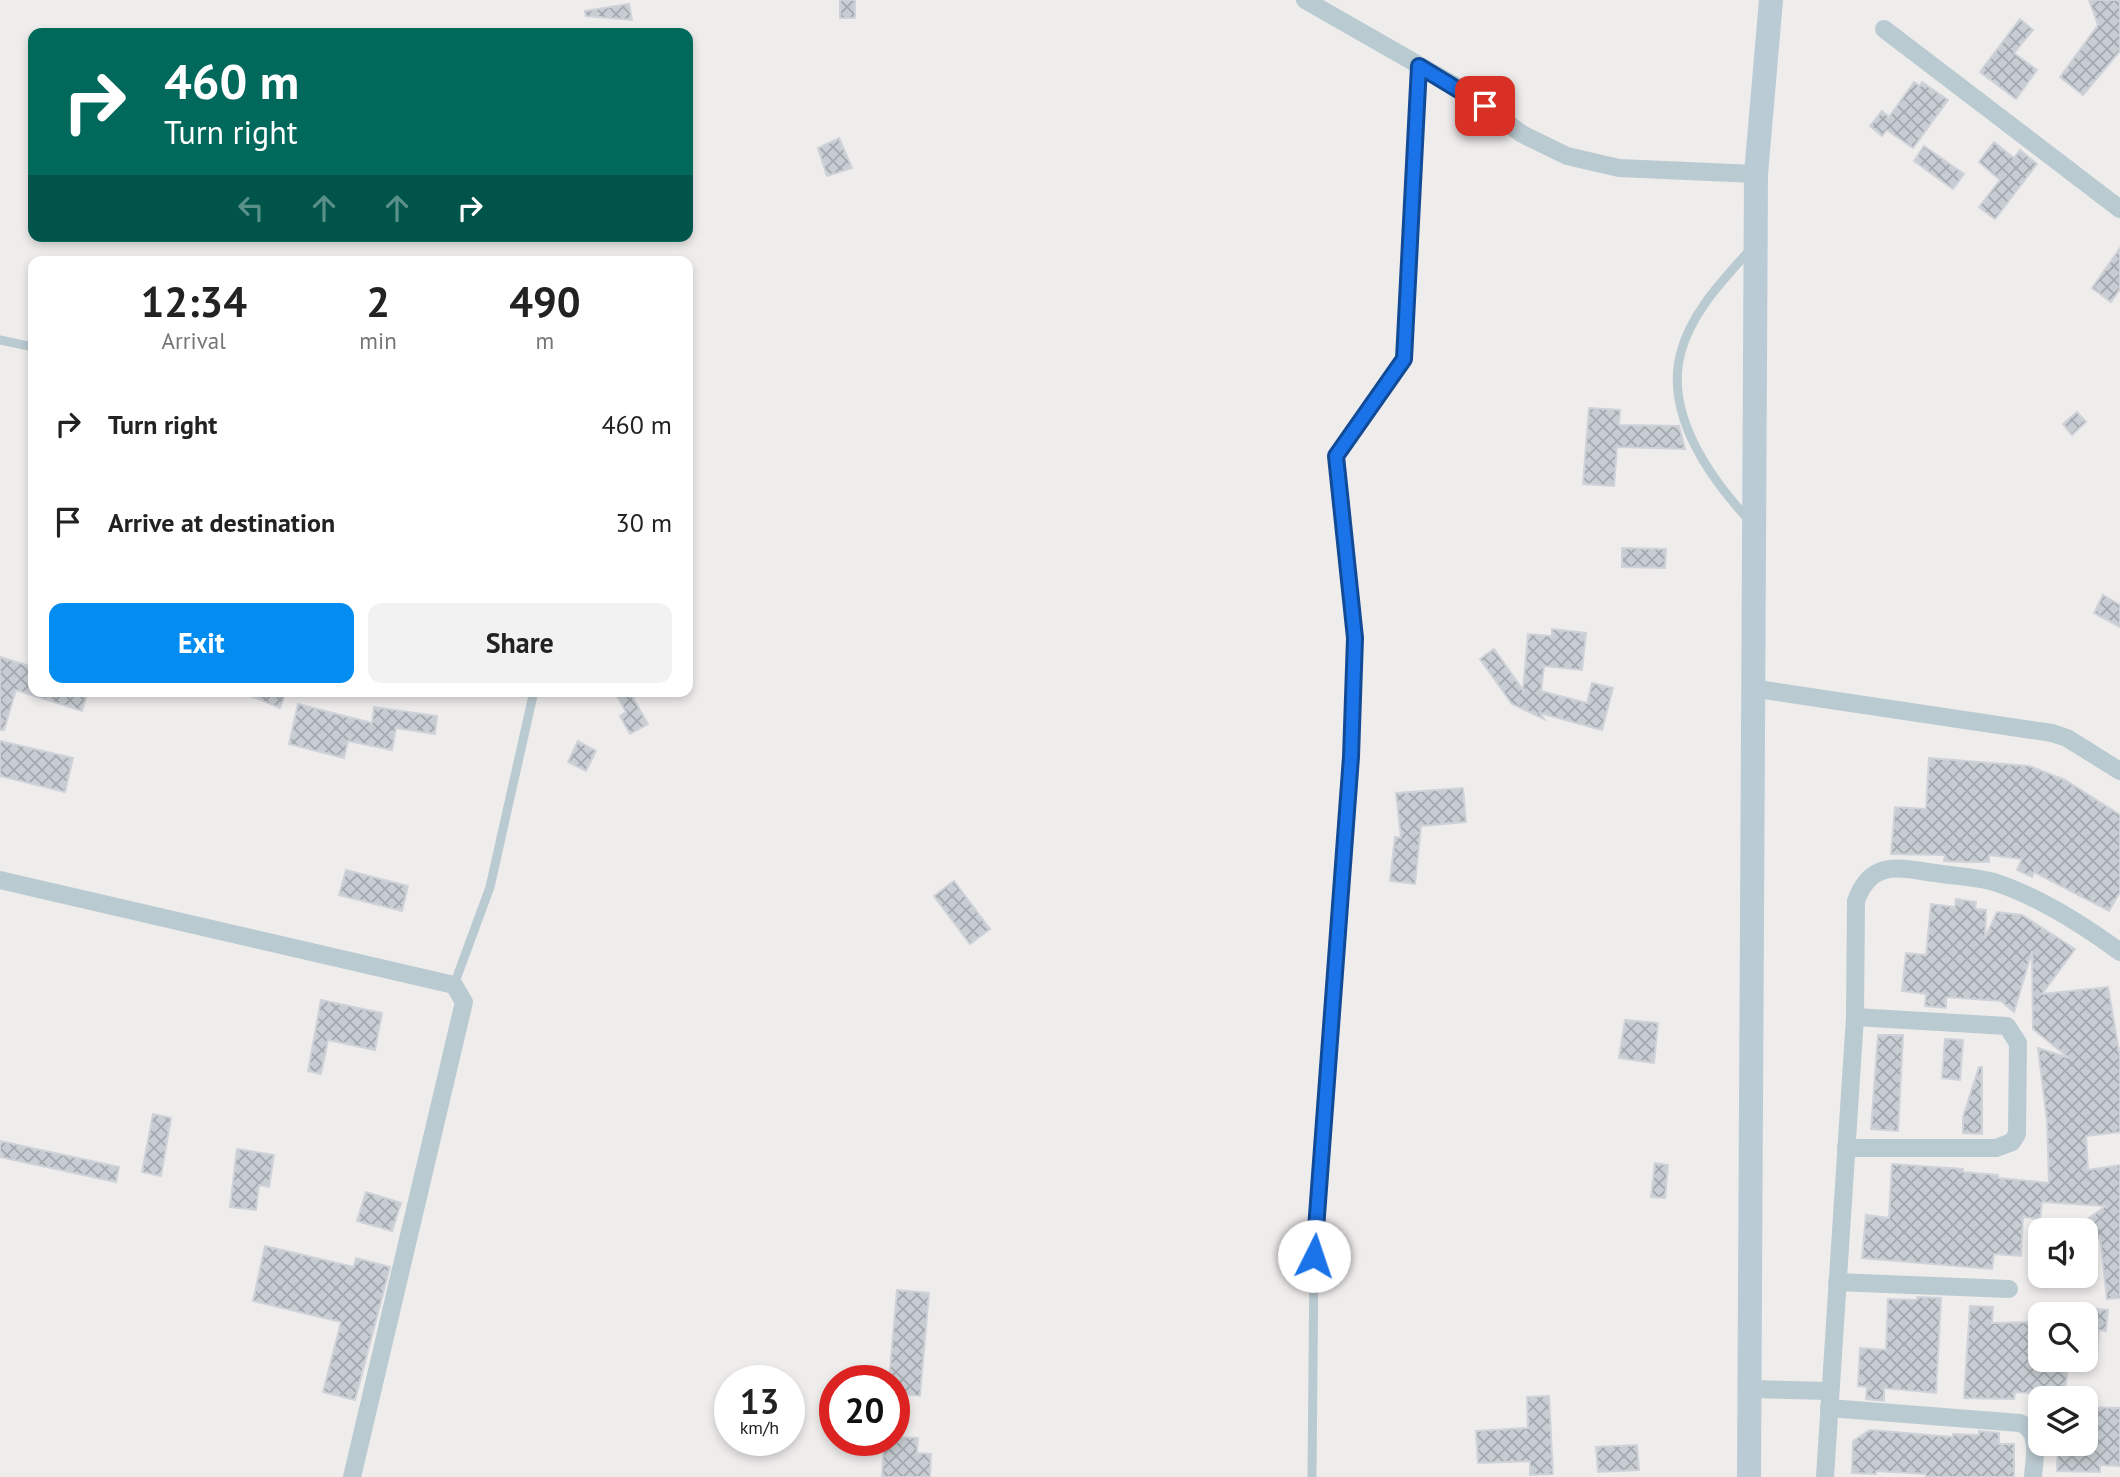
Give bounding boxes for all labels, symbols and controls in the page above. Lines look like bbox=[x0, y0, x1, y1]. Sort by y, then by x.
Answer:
text: 460 m bbox=[164, 49, 299, 113]
icon: right bbox=[49, 56, 140, 147]
pin bbox=[1455, 76, 1515, 136]
icon: arrive bbox=[1466, 87, 1504, 125]
text: Turn right bbox=[164, 111, 298, 153]
icon: left bbox=[232, 189, 270, 227]
icon: ahead bbox=[305, 189, 343, 227]
icon: ahead bbox=[378, 189, 416, 227]
icon: right bbox=[451, 189, 489, 227]
text: 12:34 bbox=[140, 274, 247, 329]
text: 2 bbox=[366, 274, 390, 329]
text: 490 bbox=[509, 274, 581, 329]
text: Arrival bbox=[161, 326, 226, 355]
text: min bbox=[359, 326, 397, 355]
text: m bbox=[536, 326, 554, 355]
icon: right bbox=[49, 405, 87, 443]
text: Turn right bbox=[108, 408, 217, 441]
text: 460 m bbox=[601, 408, 672, 441]
icon: arrive bbox=[49, 503, 87, 541]
text: Arrive at destination bbox=[108, 506, 335, 539]
text: 30 m bbox=[616, 506, 672, 539]
button: Exit bbox=[49, 603, 354, 683]
button: Share bbox=[368, 603, 672, 683]
map controls bbox=[2028, 1218, 2098, 1456]
button: sound bbox=[2028, 1218, 2098, 1288]
position arrow bbox=[1277, 1219, 1351, 1293]
button: search bbox=[2028, 1302, 2098, 1372]
speed limit sign: 20 bbox=[819, 1365, 910, 1456]
text: 13 bbox=[740, 1378, 779, 1424]
button: layers bbox=[2028, 1386, 2098, 1456]
text: km/h bbox=[740, 1416, 779, 1439]

